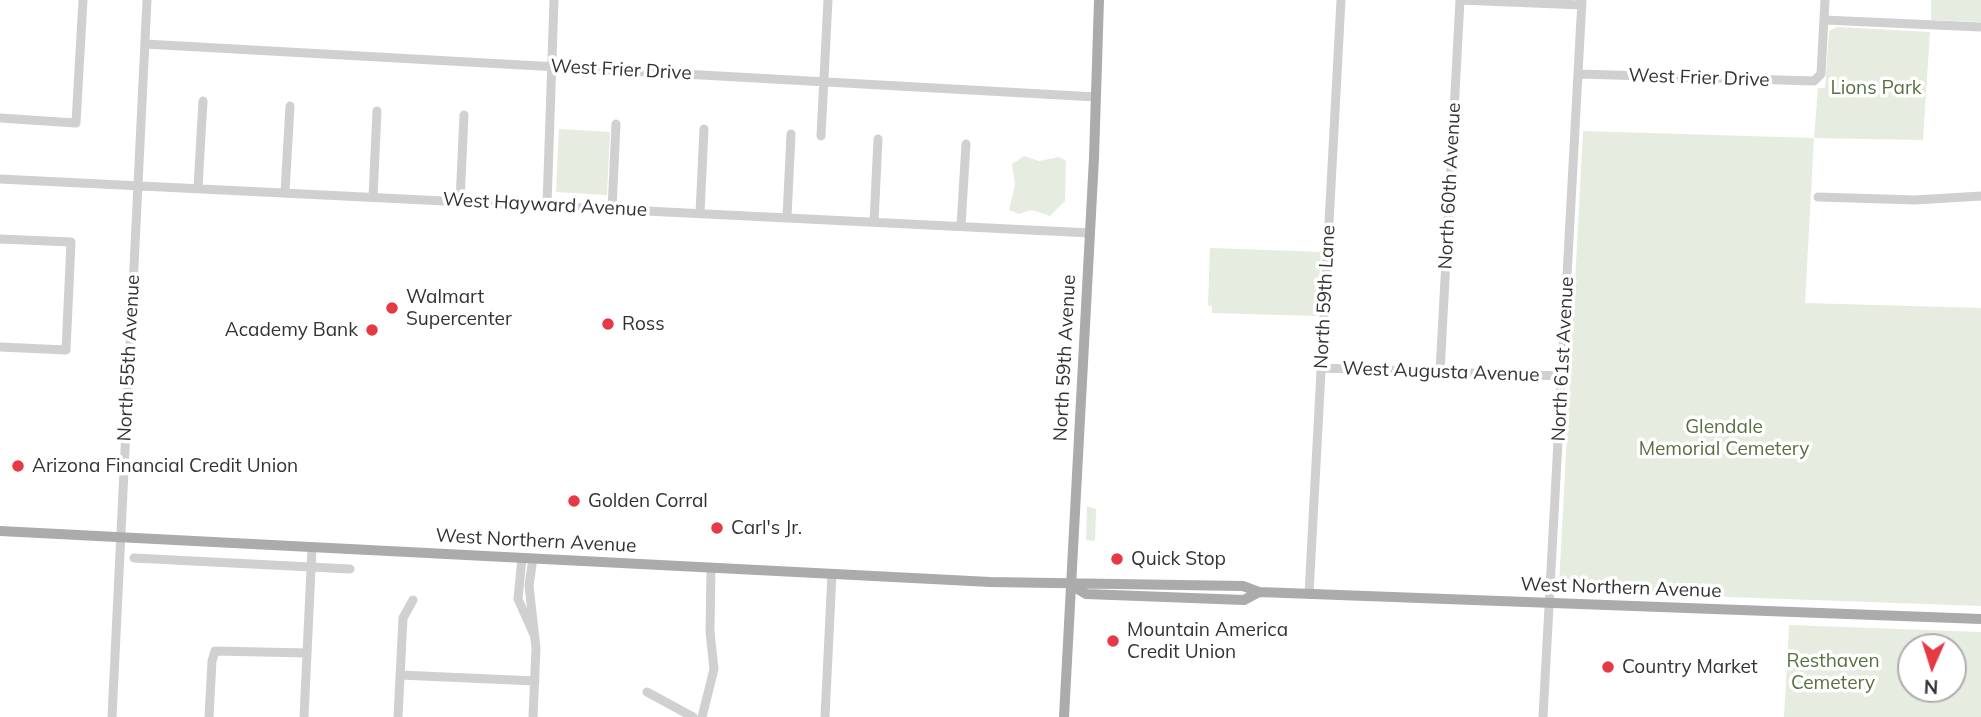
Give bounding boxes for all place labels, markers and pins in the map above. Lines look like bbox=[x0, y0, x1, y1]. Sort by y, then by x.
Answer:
place label: Walmart Supercenter bbox=[406, 286, 512, 330]
marker: Walmart Supercenter bbox=[384, 300, 400, 316]
place label: Ross bbox=[622, 313, 665, 335]
marker: Ross bbox=[600, 316, 616, 332]
place label: Academy Bank bbox=[225, 319, 358, 341]
marker: Academy Bank bbox=[364, 322, 380, 338]
place label: Arizona Financial Credit Union bbox=[32, 455, 298, 477]
marker: Arizona Financial Credit Union bbox=[10, 458, 26, 474]
place label: Golden Corral bbox=[588, 490, 708, 512]
marker: Golden Corral bbox=[566, 493, 582, 509]
place label: Carl's Jr. bbox=[731, 517, 802, 539]
marker: Carl's Jr. bbox=[709, 520, 725, 536]
place label: Quick Stop bbox=[1131, 548, 1226, 570]
marker: Quick Stop bbox=[1109, 551, 1125, 567]
place label: Mountain America Credit Union bbox=[1127, 619, 1288, 663]
marker: Mountain America Credit Union bbox=[1105, 633, 1121, 649]
place label: Country Market bbox=[1622, 656, 1758, 678]
marker: Country Market bbox=[1600, 659, 1616, 675]

